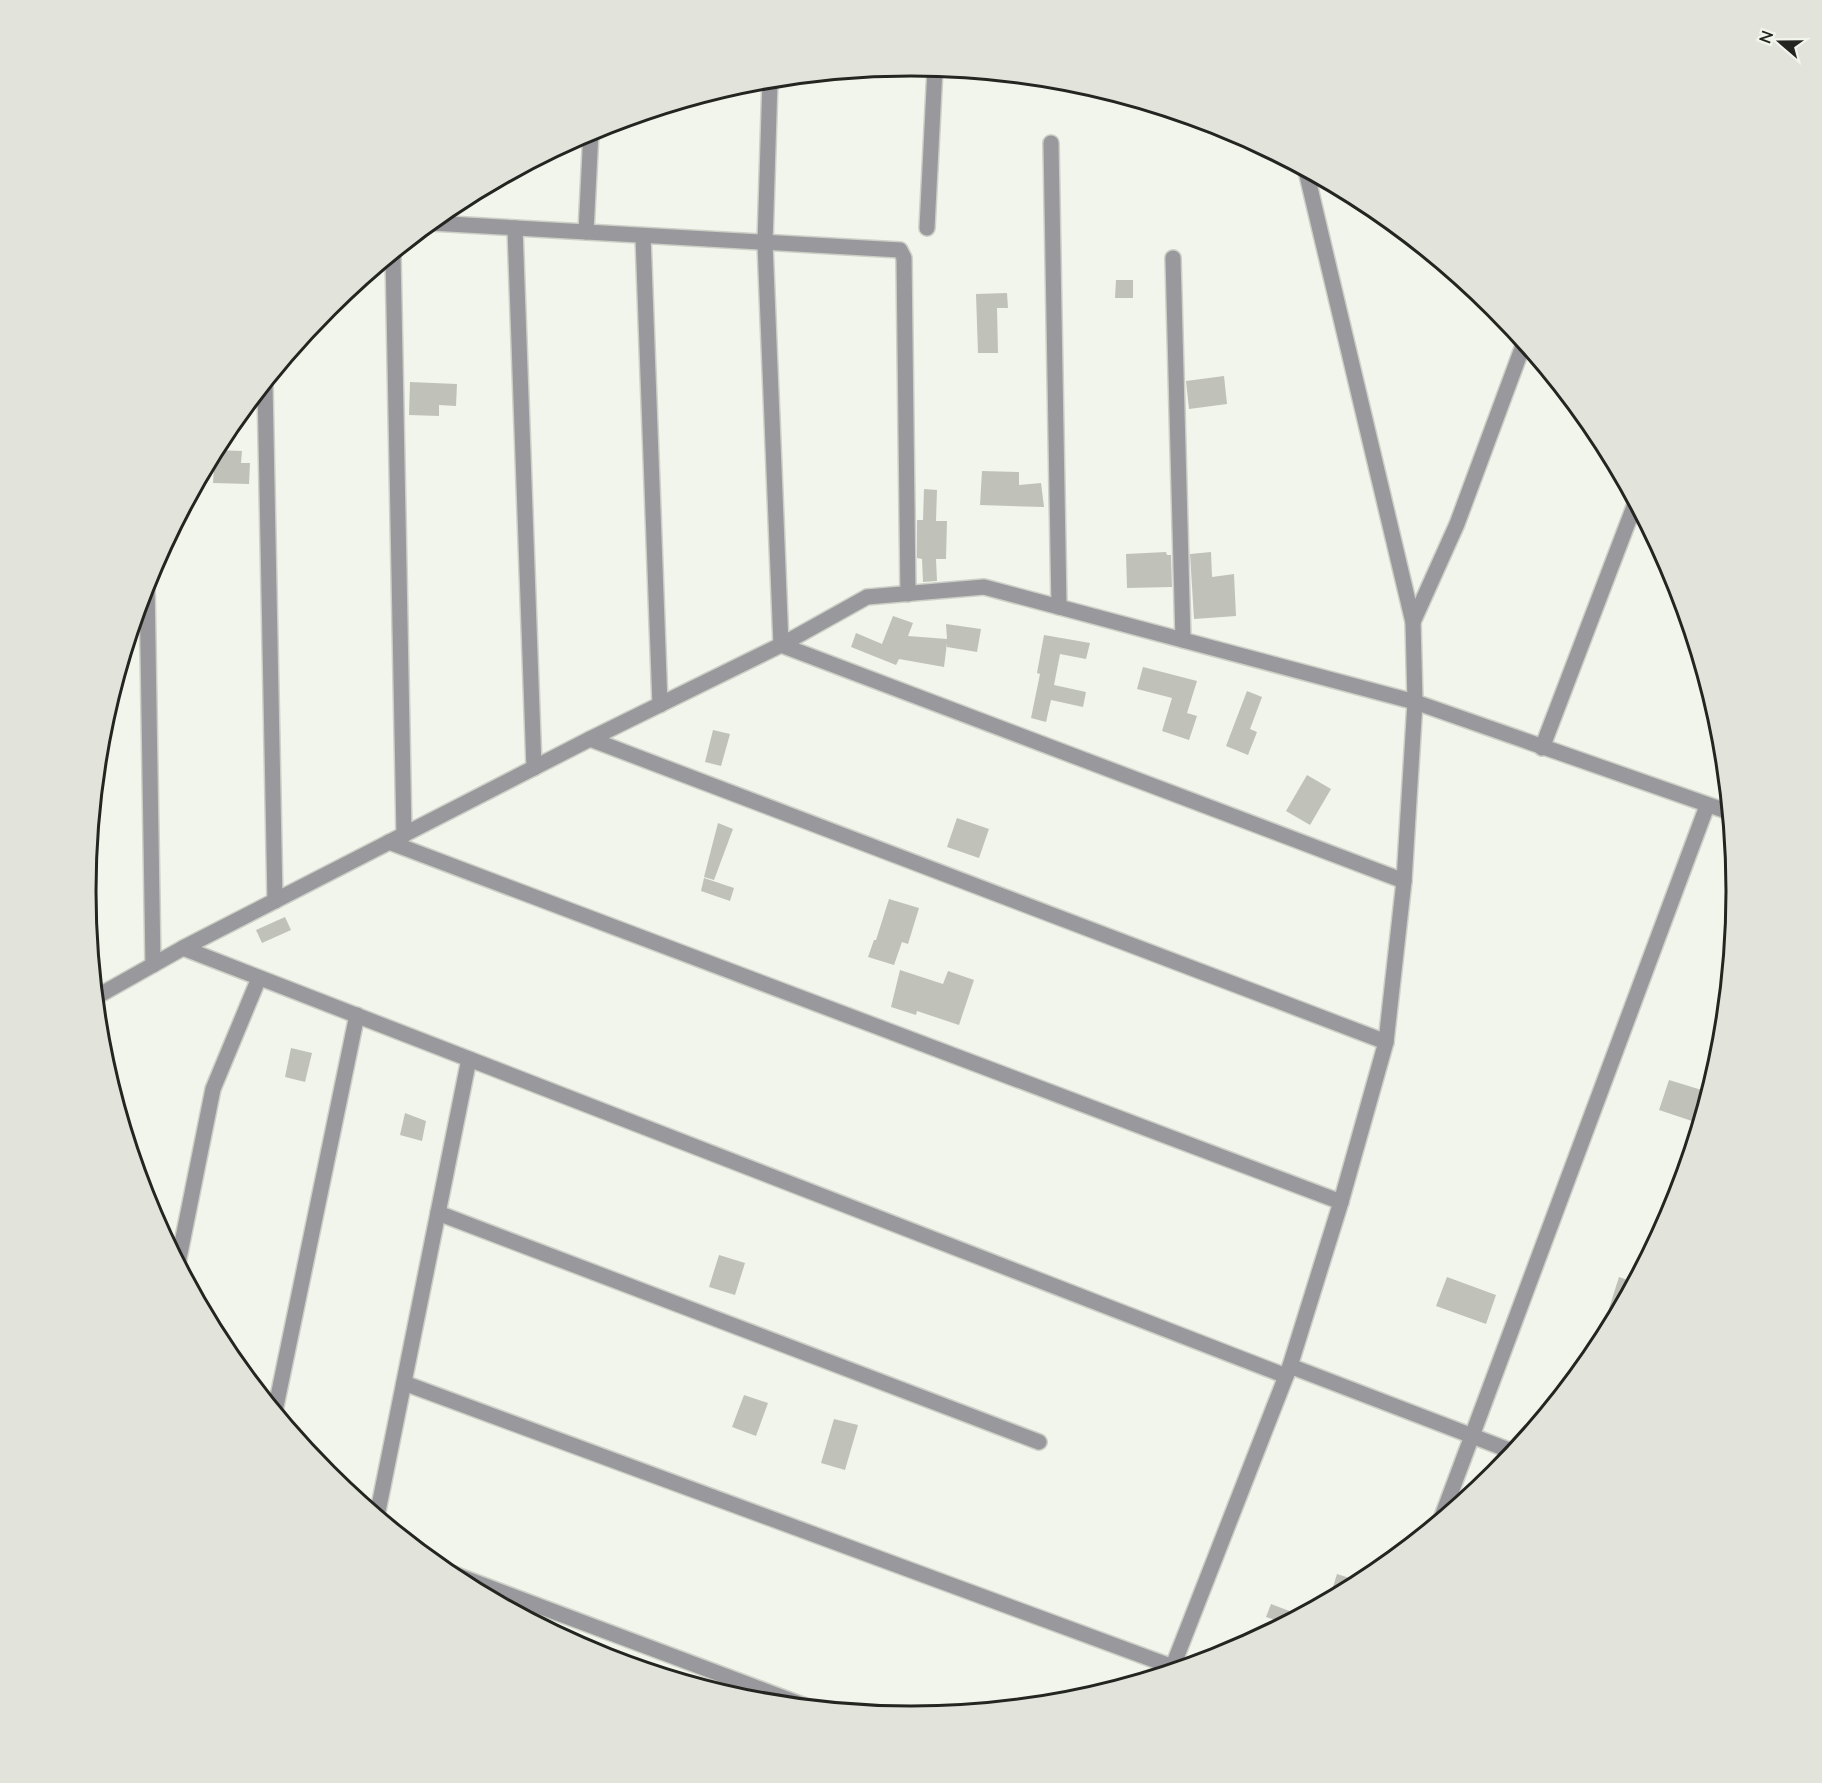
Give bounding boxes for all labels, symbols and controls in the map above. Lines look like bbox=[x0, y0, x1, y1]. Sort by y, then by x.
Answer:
north arrow bbox=[1750, 12, 1810, 72]
text: N bbox=[1754, 28, 1776, 46]

